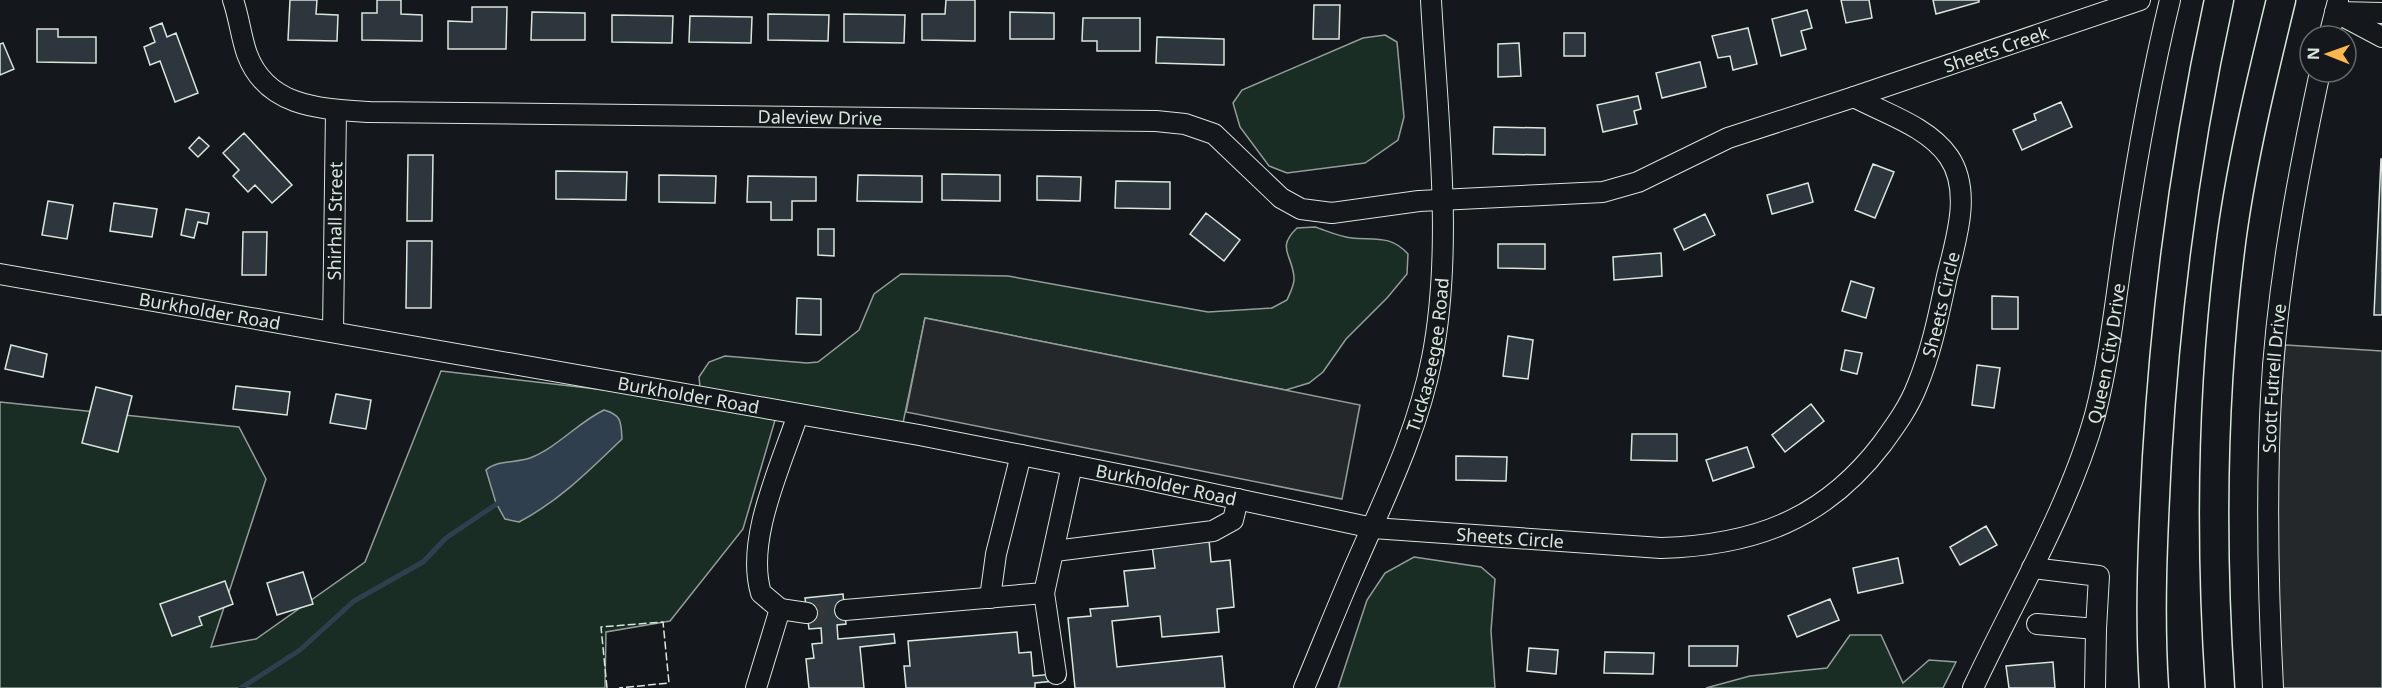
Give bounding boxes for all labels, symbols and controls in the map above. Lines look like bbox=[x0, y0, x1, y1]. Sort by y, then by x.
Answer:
street label: Sheets Creek bbox=[1940, 20, 2052, 78]
north arrow bbox=[2298, 24, 2358, 84]
text: N bbox=[2302, 47, 2324, 60]
street label: Daleview Drive bbox=[757, 104, 883, 130]
street label: Shirhall Street bbox=[322, 161, 347, 280]
street label: Sheets Circle bbox=[1916, 249, 1965, 360]
street label: Tuckaseegee Road bbox=[1400, 277, 1454, 435]
street label: Queen City Drive bbox=[2081, 282, 2130, 427]
street label: Burkholder Road bbox=[137, 287, 282, 335]
street label: Scott Futrell Drive bbox=[2257, 302, 2291, 453]
street label: Burkholder Road bbox=[616, 370, 761, 419]
street label: Burkholder Road bbox=[1094, 458, 1239, 511]
street label: Sheets Circle bbox=[1456, 522, 1565, 553]

